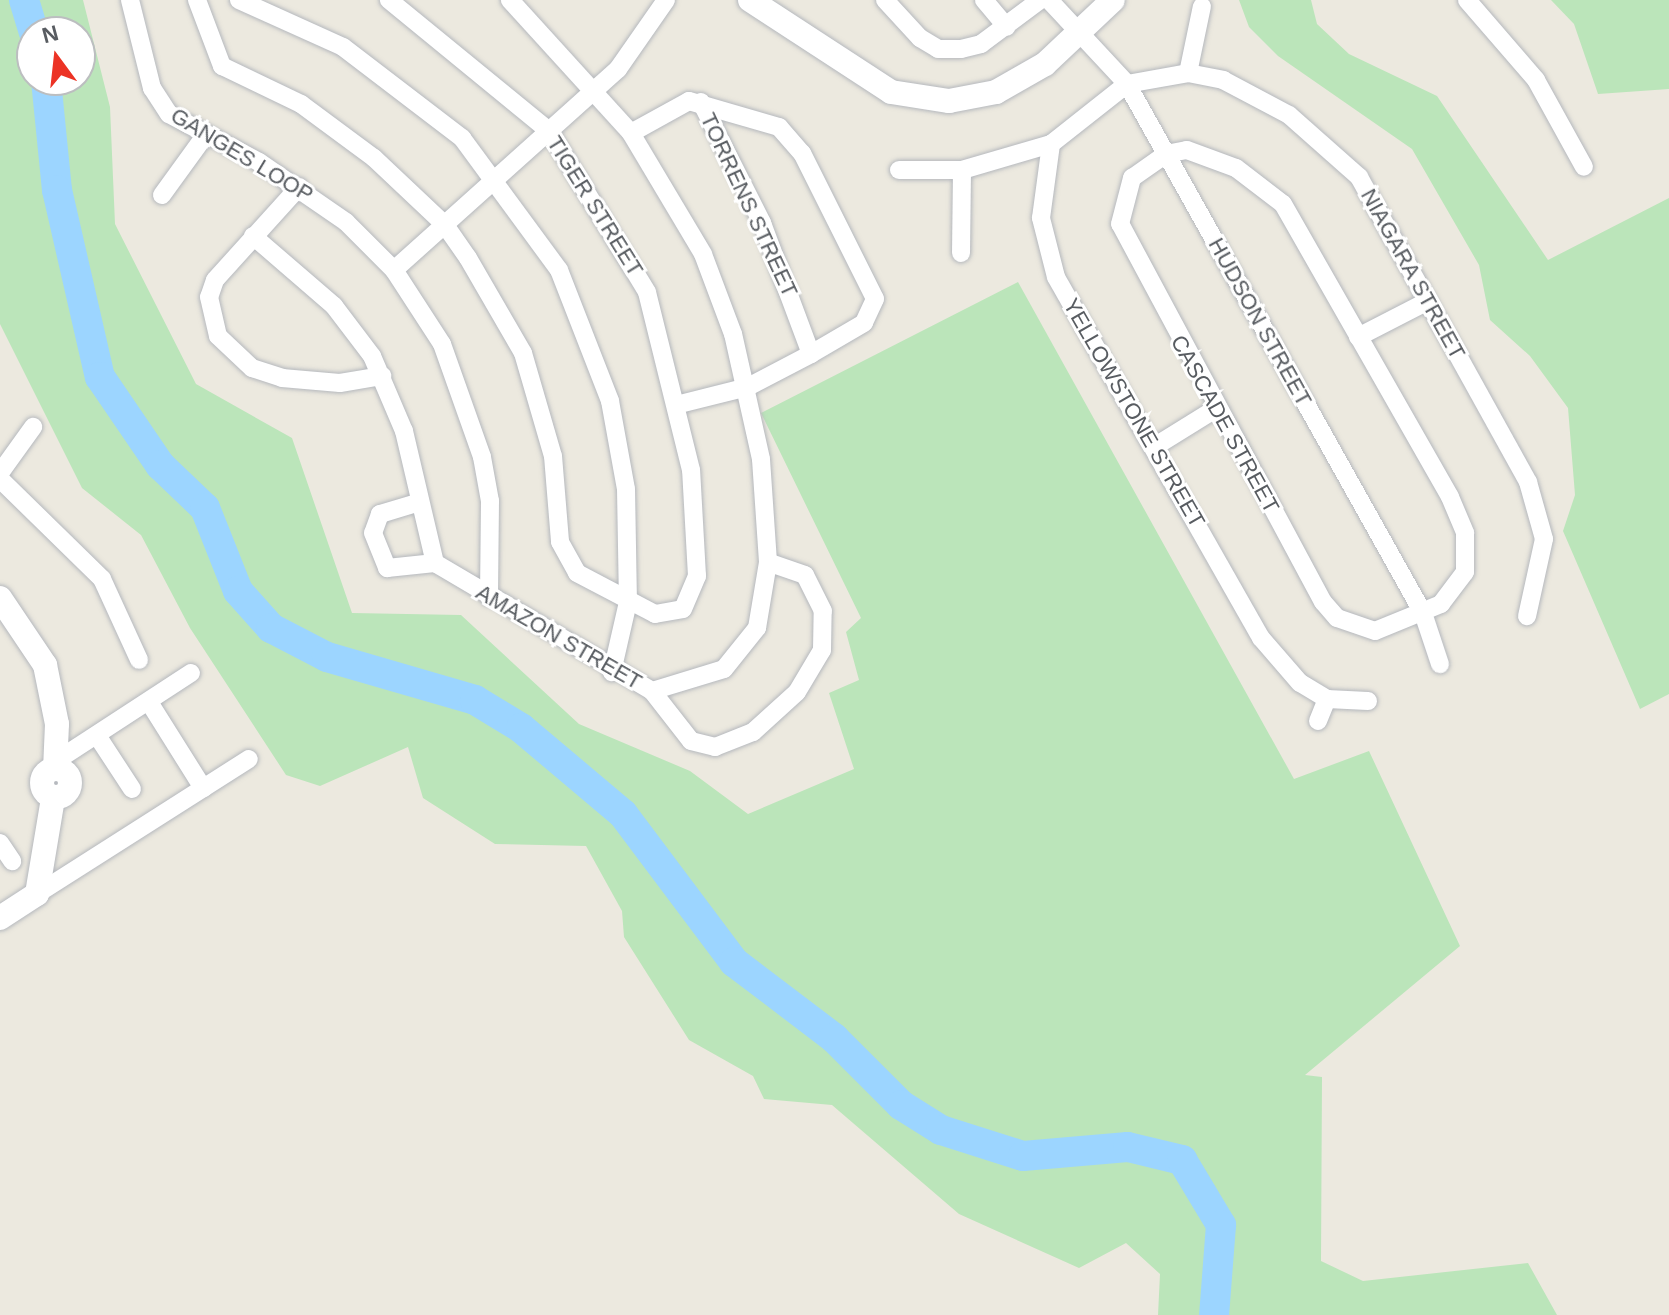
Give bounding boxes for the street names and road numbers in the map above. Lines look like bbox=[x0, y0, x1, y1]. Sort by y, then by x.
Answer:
street label: GANGES LOOP bbox=[166, 102, 318, 208]
street label: TORRENS STREET bbox=[695, 109, 803, 301]
street label: TIGER STREET bbox=[541, 131, 649, 281]
street label: NIAGARA STREET bbox=[1355, 184, 1471, 364]
street label: HUDSON STREET bbox=[1203, 233, 1317, 411]
street label: YELLOWSTONE STREET bbox=[1058, 294, 1210, 532]
street label: CASCADE STREET bbox=[1165, 330, 1285, 518]
street label: AMAZON STREET bbox=[471, 579, 647, 695]

